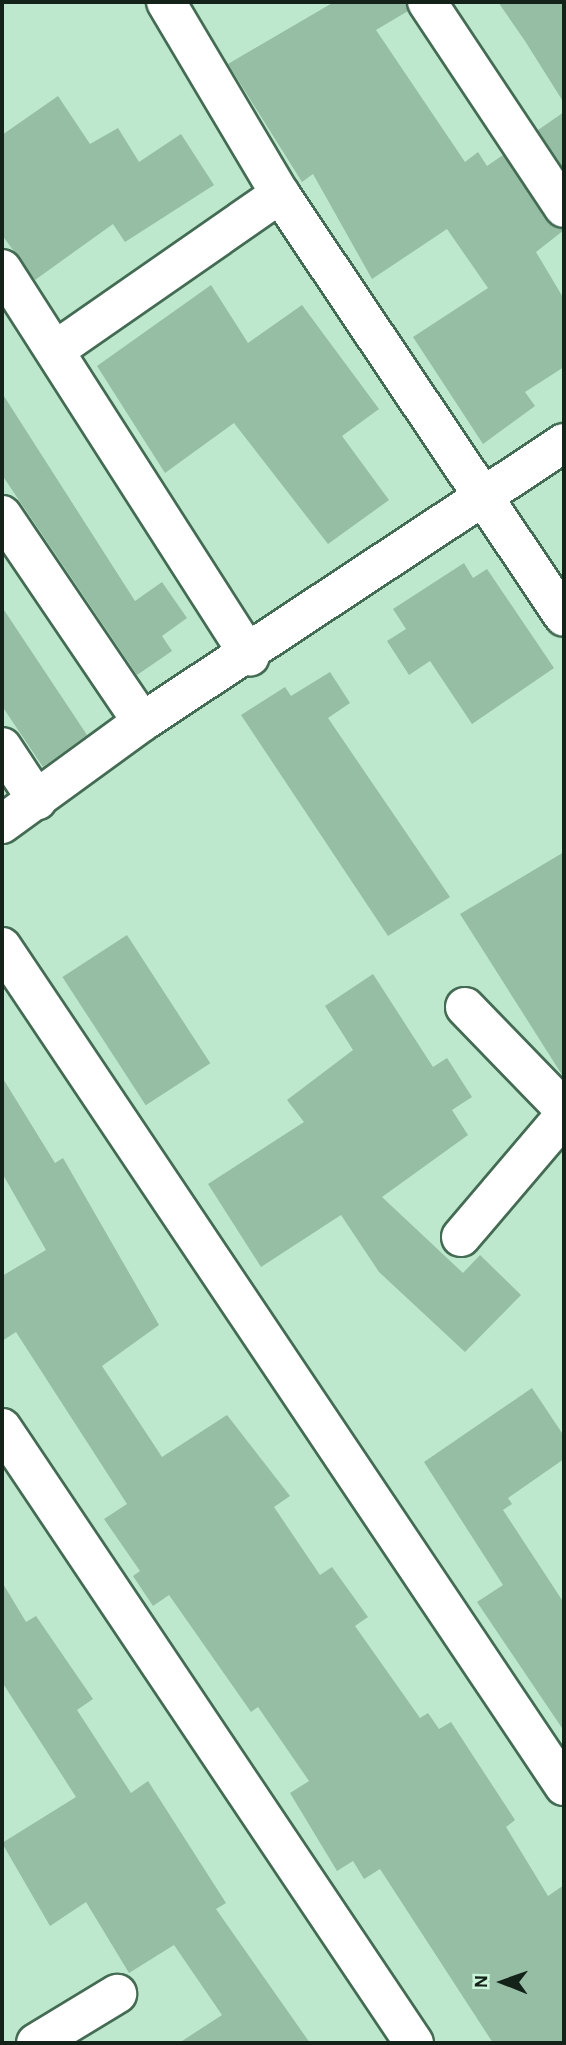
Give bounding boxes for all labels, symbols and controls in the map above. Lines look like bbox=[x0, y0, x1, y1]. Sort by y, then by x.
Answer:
north arrow bbox=[468, 1947, 538, 2017]
text: N bbox=[472, 1975, 491, 1988]

